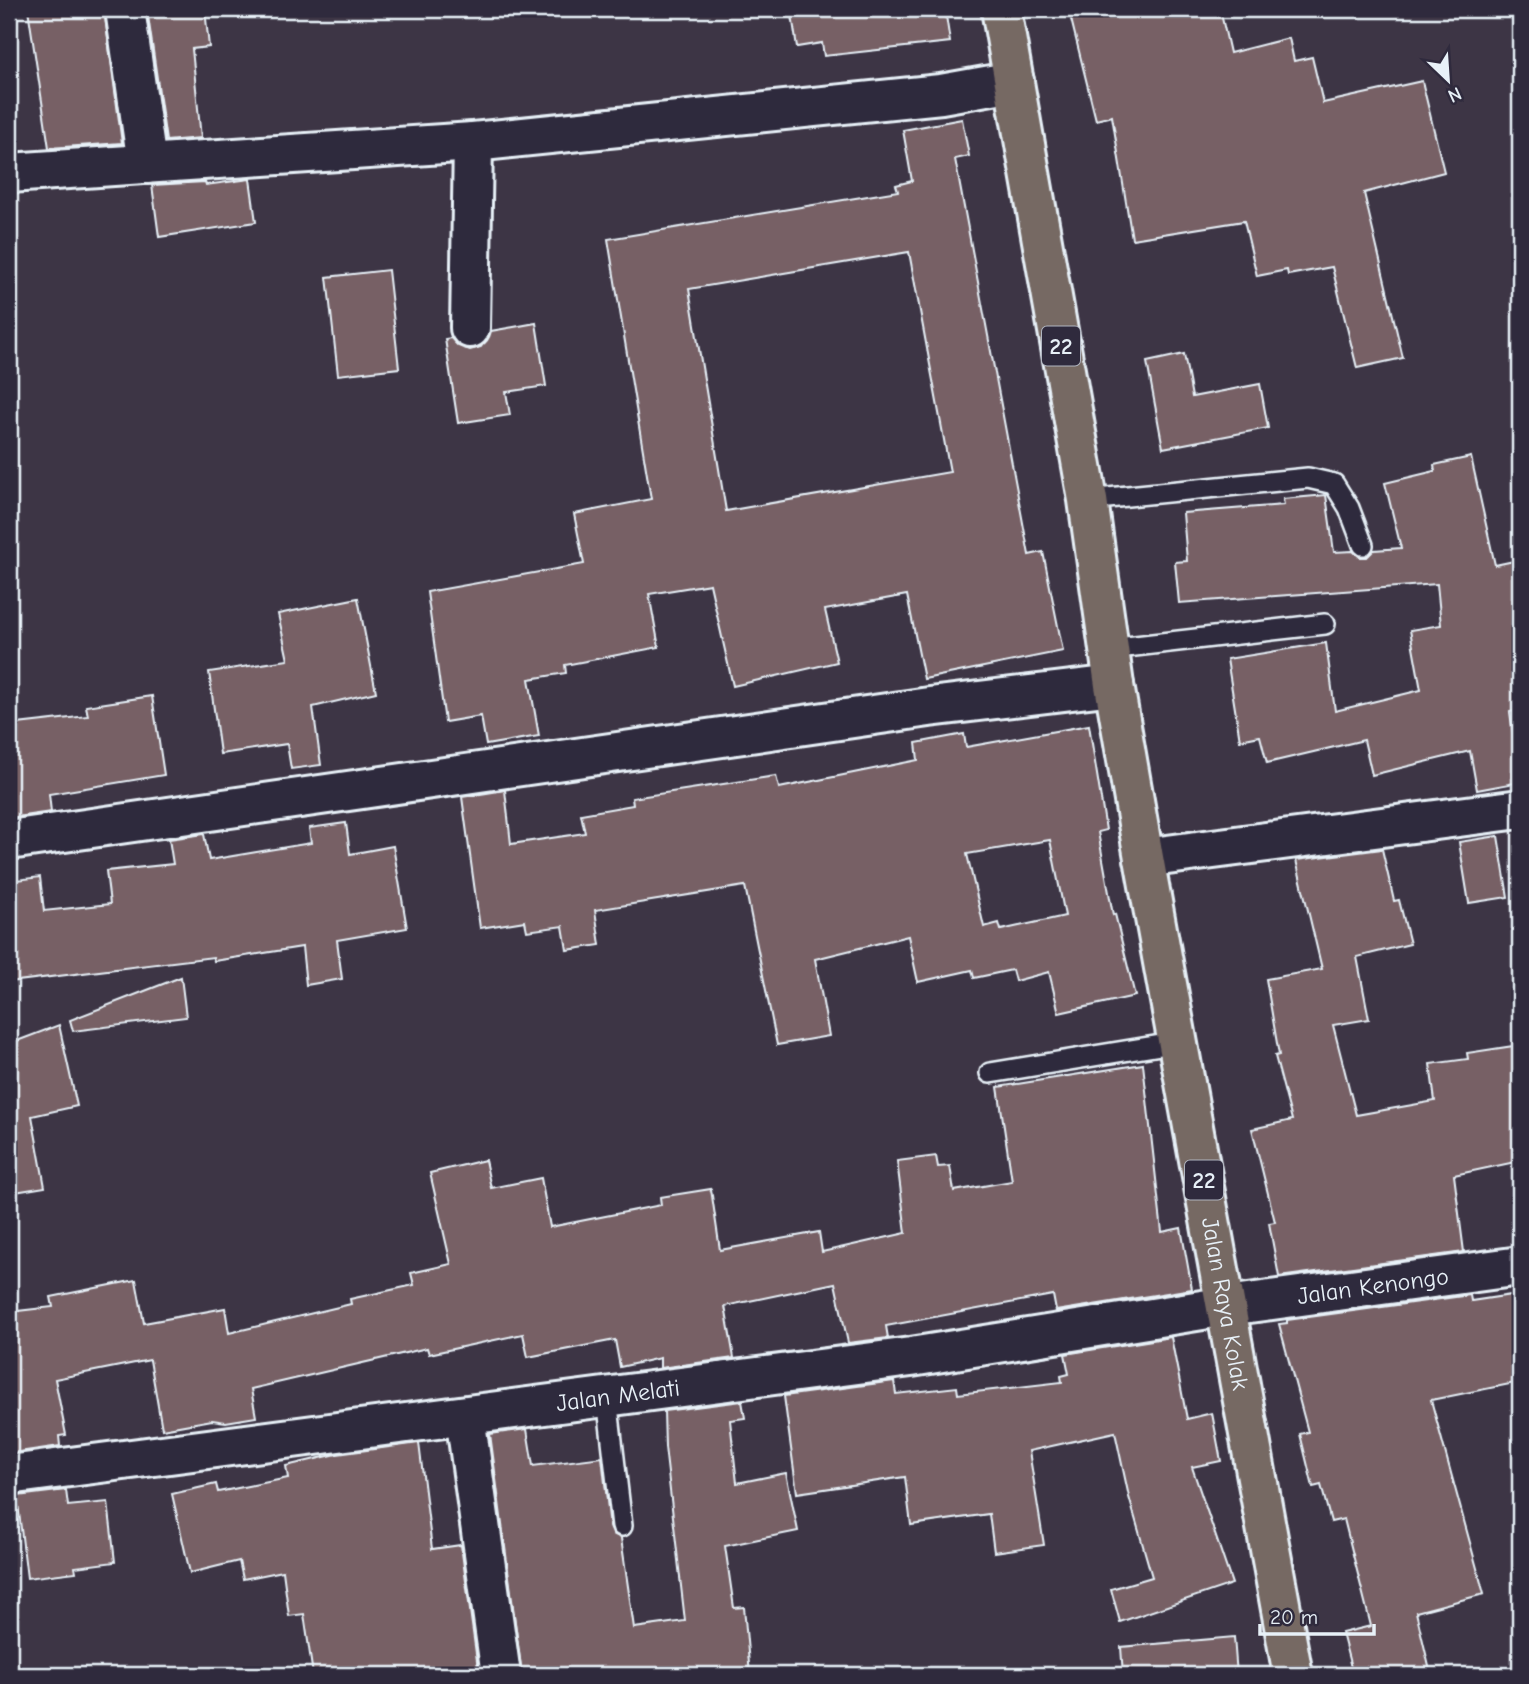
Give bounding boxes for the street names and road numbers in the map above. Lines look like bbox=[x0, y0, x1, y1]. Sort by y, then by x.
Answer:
road number: 22 bbox=[1042, 326, 1080, 366]
road number: 22 bbox=[1185, 1161, 1223, 1200]
street label: Jalan Raya Kolak bbox=[1196, 1215, 1255, 1393]
street label: Jalan Kenongo bbox=[1295, 1262, 1450, 1310]
street label: Jalan Melati bbox=[554, 1373, 681, 1417]

